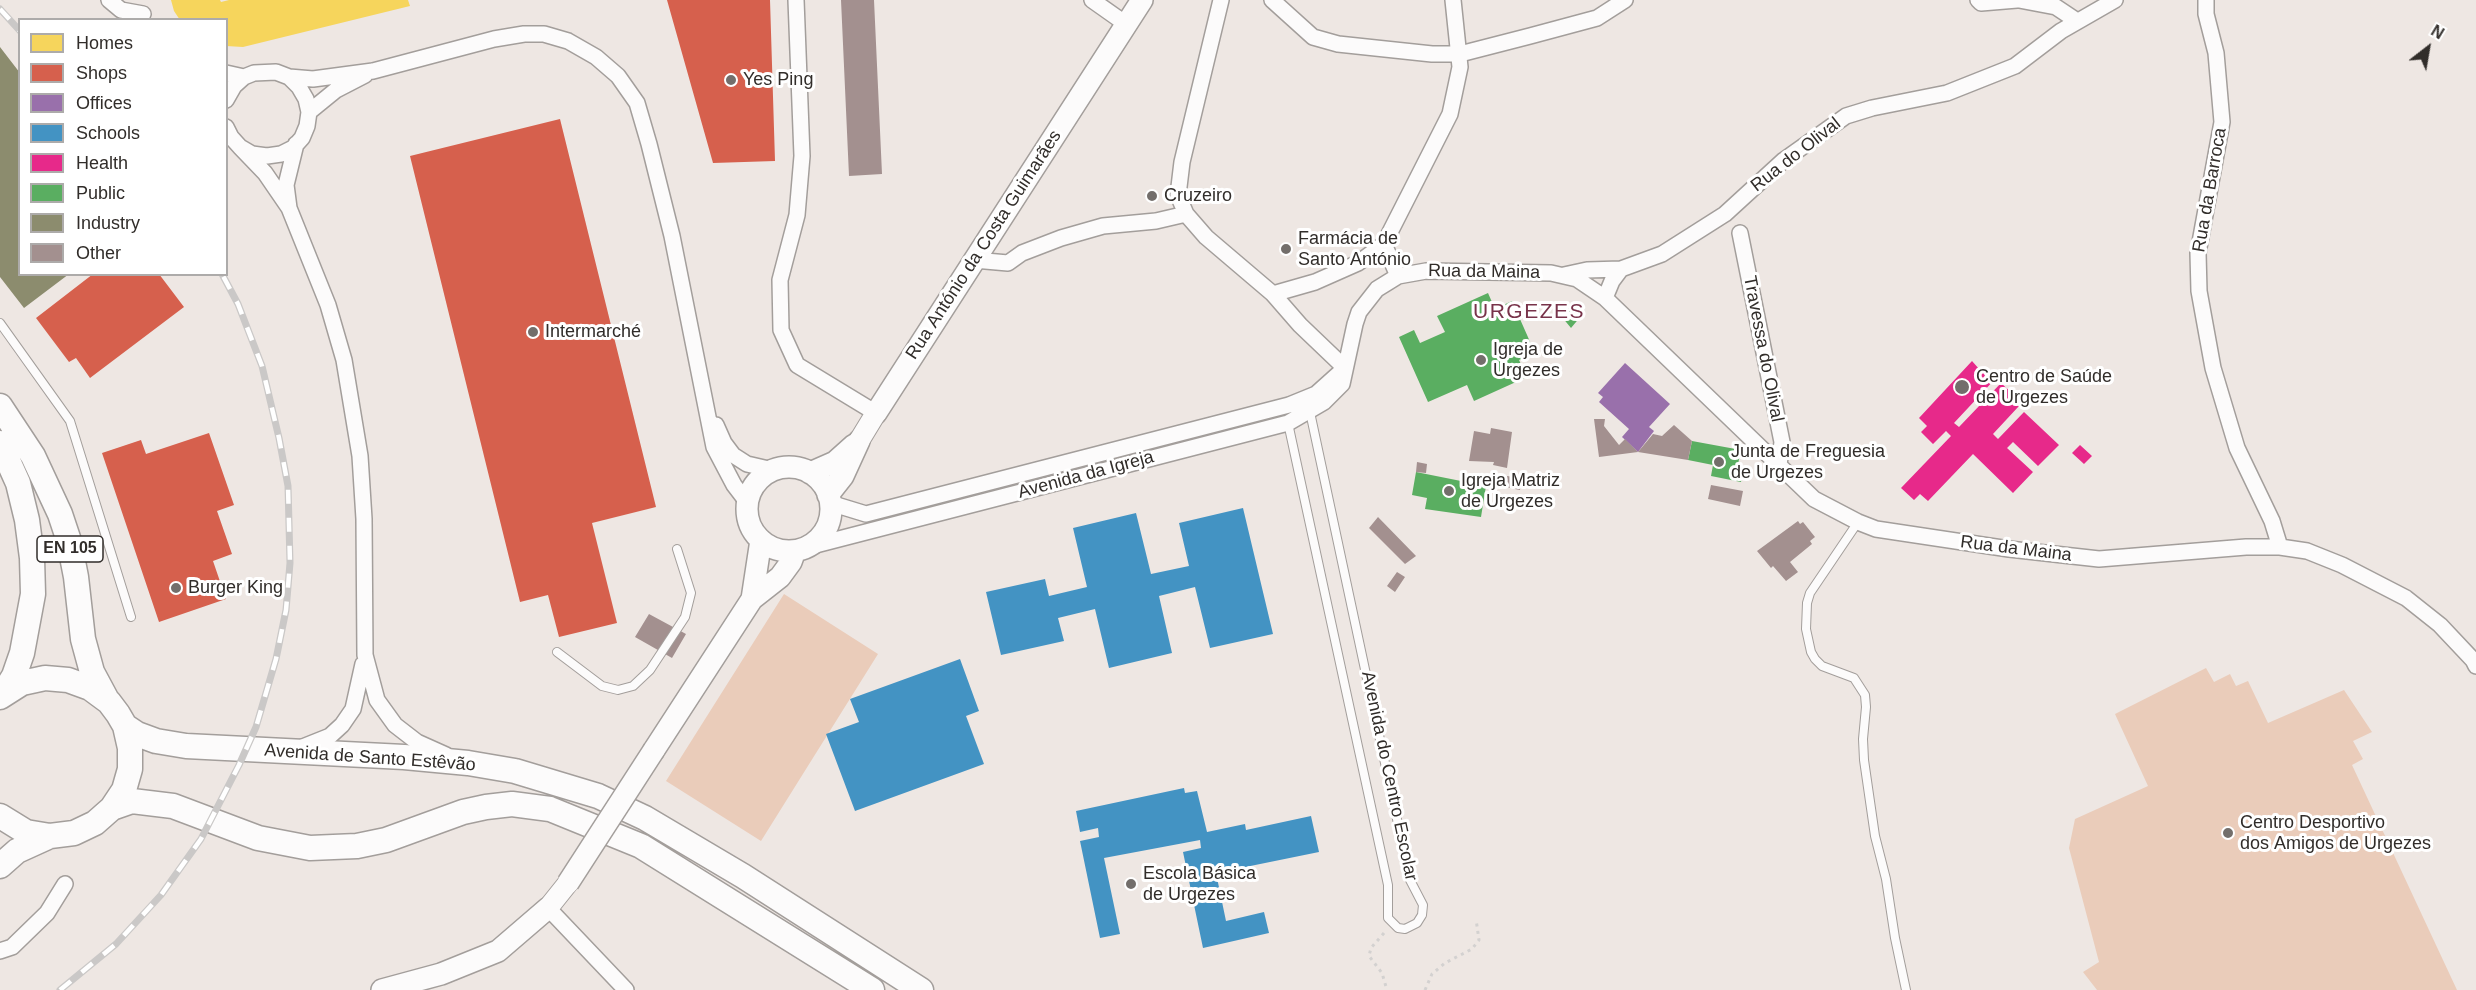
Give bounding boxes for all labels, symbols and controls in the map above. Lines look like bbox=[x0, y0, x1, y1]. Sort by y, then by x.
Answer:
legend bbox=[18, 18, 228, 276]
north arrow bbox=[2398, 18, 2458, 78]
text: N bbox=[2428, 22, 2447, 42]
text: Homes bbox=[76, 33, 133, 53]
text: Shops bbox=[76, 63, 127, 83]
place label: Yes Ping bbox=[743, 69, 813, 91]
marker: Yes Ping bbox=[724, 73, 738, 87]
text: Offices bbox=[76, 93, 132, 113]
street label: Rua do Olival bbox=[1747, 113, 1845, 197]
text: Schools bbox=[76, 123, 140, 143]
street label: Rua António da Costa Guimarães bbox=[902, 126, 1066, 364]
street label: Rua da Barroca bbox=[2188, 126, 2232, 254]
text: Health bbox=[76, 153, 128, 173]
text: Public bbox=[76, 183, 125, 203]
place label: Cruzeiro bbox=[1164, 185, 1232, 207]
marker: Cruzeiro bbox=[1145, 189, 1159, 203]
text: Industry bbox=[76, 213, 140, 233]
place label: Farmácia de Santo António bbox=[1298, 228, 1411, 270]
marker: Farmácia de Santo António bbox=[1279, 242, 1293, 256]
text: Other bbox=[76, 243, 121, 263]
street label: Rua da Maina bbox=[1428, 260, 1540, 284]
street label: Travessa do Olival bbox=[1738, 274, 1788, 424]
district label: URGEZES bbox=[1473, 299, 1585, 325]
place label: Intermarché bbox=[545, 321, 641, 343]
marker: Intermarché bbox=[526, 325, 540, 339]
place label: Igreja de Urgezes bbox=[1493, 339, 1563, 382]
marker: Igreja de Urgezes bbox=[1474, 353, 1488, 367]
place label: Centro de Saúde de Urgezes bbox=[1976, 366, 2112, 409]
marker: Centro de Saúde de Urgezes bbox=[1953, 378, 1971, 396]
place label: Junta de Freguesia de Urgezes bbox=[1731, 441, 1885, 484]
street label: Avenida da Igreja bbox=[1016, 446, 1156, 504]
marker: Junta de Freguesia de Urgezes bbox=[1712, 455, 1726, 469]
place label: Igreja Matriz de Urgezes bbox=[1461, 470, 1560, 512]
marker: Igreja Matriz de Urgezes bbox=[1442, 484, 1456, 498]
street label: Rua da Maina bbox=[1959, 531, 2073, 567]
road number: EN 105 bbox=[37, 536, 103, 562]
place label: Burger King bbox=[188, 577, 283, 599]
marker: Burger King bbox=[169, 581, 183, 595]
street label: Avenida do Centro Escolar bbox=[1356, 669, 1422, 883]
street label: Avenida de Santo Estêvão bbox=[264, 740, 476, 776]
place label: Centro Desportivo dos Amigos de Urgezes bbox=[2240, 812, 2431, 854]
marker: Centro Desportivo dos Amigos de Urgezes bbox=[2221, 826, 2235, 840]
place label: Escola Básica de Urgezes bbox=[1143, 863, 1256, 906]
marker: Escola Básica de Urgezes bbox=[1124, 877, 1138, 891]

